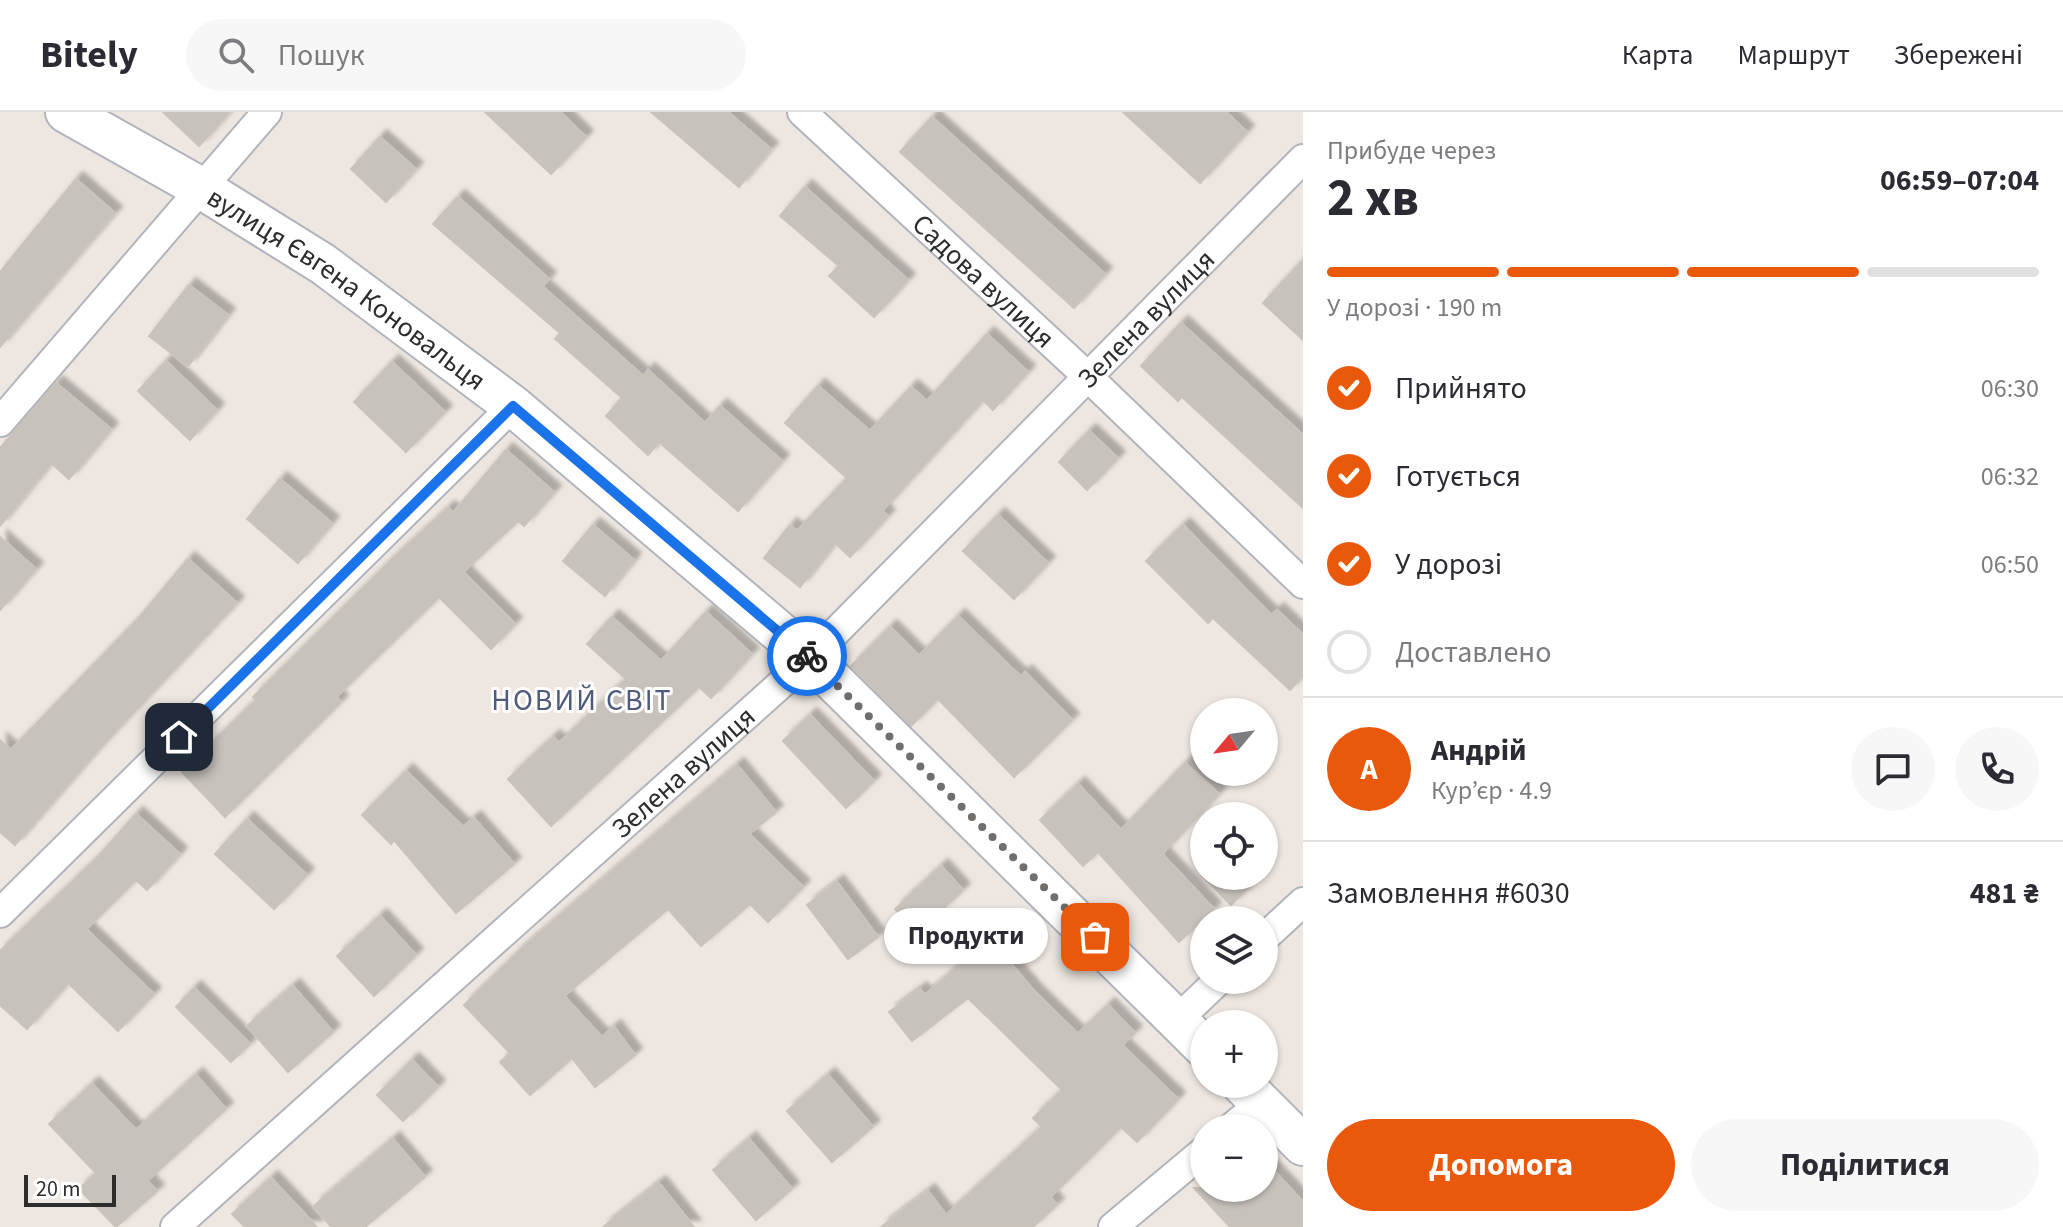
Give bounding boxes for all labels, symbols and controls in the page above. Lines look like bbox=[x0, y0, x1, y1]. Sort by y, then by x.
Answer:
search box bbox=[186, 19, 746, 91]
text: Bitely bbox=[40, 28, 138, 82]
icon: search bbox=[214, 33, 258, 77]
text: Пошук bbox=[278, 34, 365, 77]
text: Карта bbox=[1622, 35, 1693, 75]
text: Маршрут bbox=[1737, 35, 1850, 75]
text: Збережені bbox=[1894, 35, 2023, 75]
text: Прибуде через bbox=[1327, 132, 1496, 169]
text: 06:59–07:04 bbox=[1880, 159, 2039, 202]
text: 2 хв bbox=[1327, 162, 1419, 236]
street label: вулиця Євгена Коновальця bbox=[199, 178, 494, 400]
street label: Садова вулиця bbox=[903, 205, 1064, 358]
street label: Зелена вулиця bbox=[1068, 241, 1224, 398]
text: У дорозі · 190 m bbox=[1327, 289, 1502, 326]
icon: check bbox=[1327, 366, 1371, 410]
text: Прийнято bbox=[1395, 367, 1527, 410]
text: 06:30 bbox=[1981, 370, 2039, 407]
icon: check bbox=[1327, 454, 1371, 498]
text: Готується bbox=[1395, 455, 1521, 498]
text: 06:32 bbox=[1981, 458, 2039, 495]
icon: check bbox=[1327, 542, 1371, 586]
text: У дорозі bbox=[1395, 543, 1502, 586]
text: 06:50 bbox=[1981, 546, 2039, 583]
courier bbox=[767, 616, 847, 696]
text: Доставлено bbox=[1395, 631, 1551, 674]
icon: bike bbox=[785, 634, 829, 678]
district label: НОВИЙ СВІТ bbox=[491, 679, 673, 722]
street label: Зелена вулиця bbox=[603, 697, 764, 848]
north arrow bbox=[1190, 698, 1278, 786]
map controls bbox=[1190, 698, 1278, 1202]
pin bbox=[145, 703, 213, 771]
icon: home bbox=[157, 715, 201, 759]
button: chat bbox=[1851, 727, 1935, 811]
button: phone bbox=[1955, 727, 2039, 811]
text: Андрій bbox=[1431, 729, 1526, 772]
text: А bbox=[1360, 748, 1378, 791]
text: Кур’єр · 4.9 bbox=[1431, 772, 1552, 809]
button: locate bbox=[1190, 802, 1278, 890]
text: Замовлення #6030 bbox=[1327, 872, 1570, 915]
text: 481 ₴ bbox=[1970, 872, 2039, 915]
pin bbox=[1061, 903, 1129, 971]
button: layers bbox=[1190, 906, 1278, 994]
callout: Продукти bbox=[883, 909, 1047, 965]
icon: bag bbox=[1073, 915, 1117, 959]
text: Продукти bbox=[908, 917, 1024, 954]
button: + bbox=[1190, 1010, 1278, 1098]
button: − bbox=[1190, 1114, 1278, 1202]
button: Допомога bbox=[1327, 1119, 1675, 1211]
button: Поділитися bbox=[1691, 1119, 2039, 1211]
scale bar bbox=[24, 1171, 116, 1207]
text: 20 m bbox=[36, 1173, 81, 1205]

